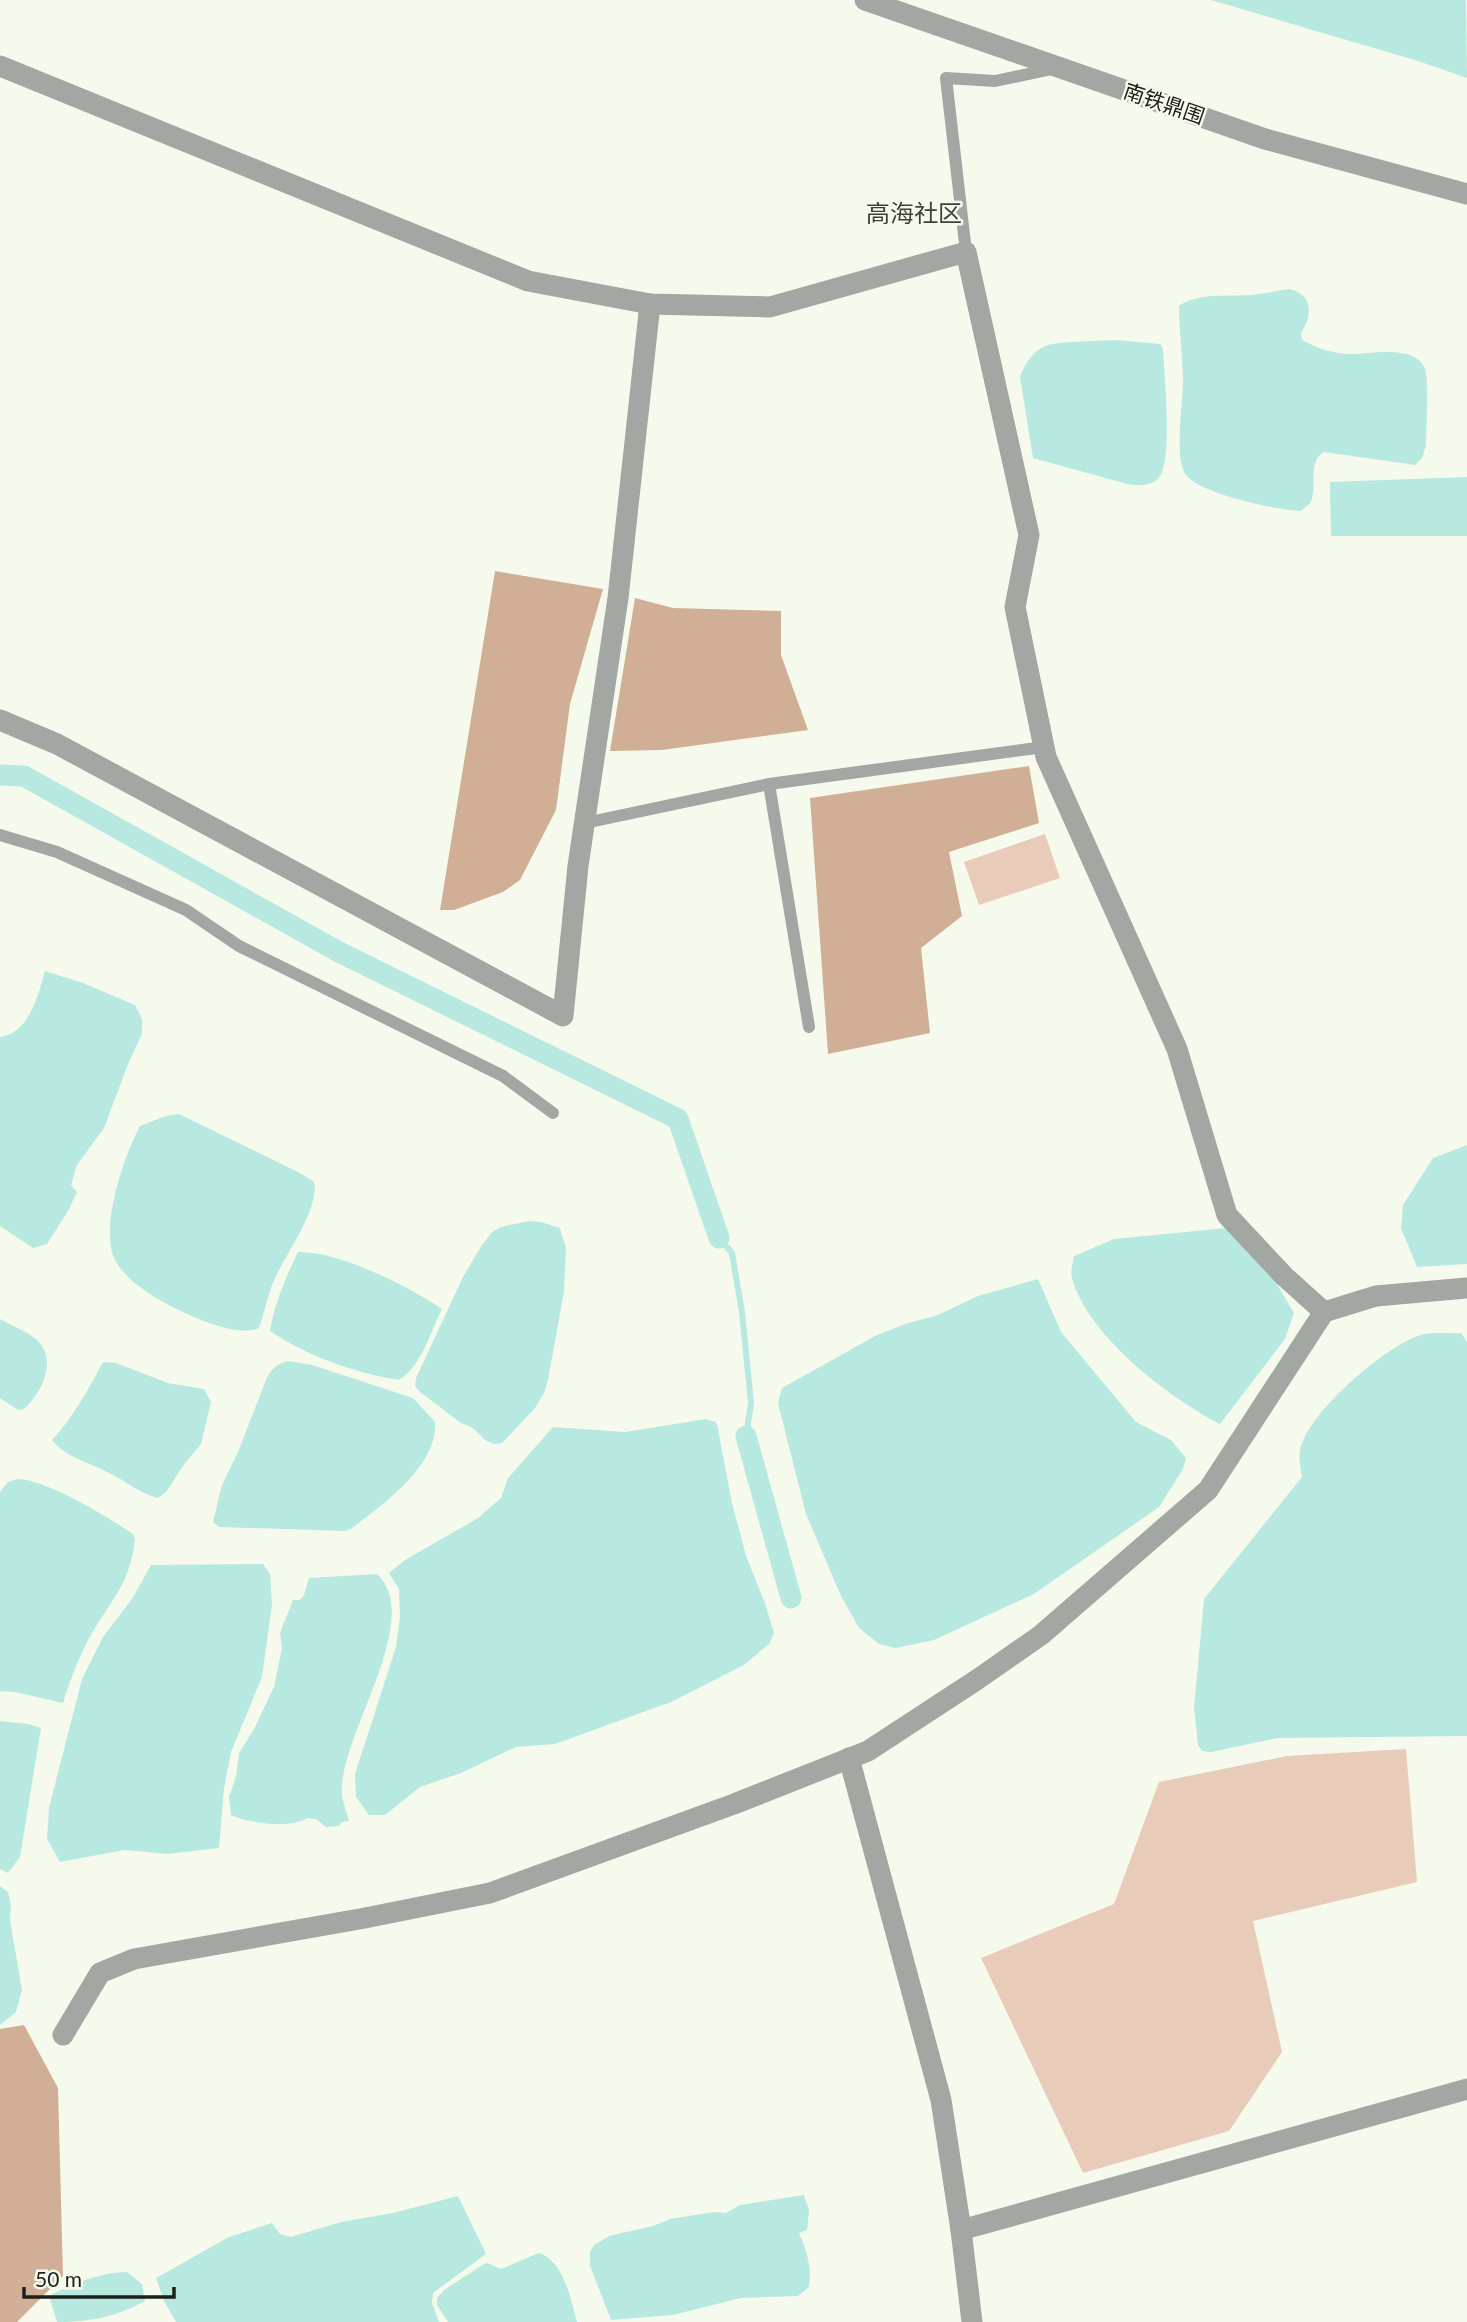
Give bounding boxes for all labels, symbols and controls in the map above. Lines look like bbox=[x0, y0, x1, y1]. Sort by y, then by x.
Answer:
street label: 南铁鼎围 bbox=[1121, 77, 1208, 128]
district label: 高海社区 bbox=[866, 198, 962, 227]
scale bar bbox=[24, 2256, 175, 2300]
text: 50 m bbox=[35, 2266, 82, 2291]

